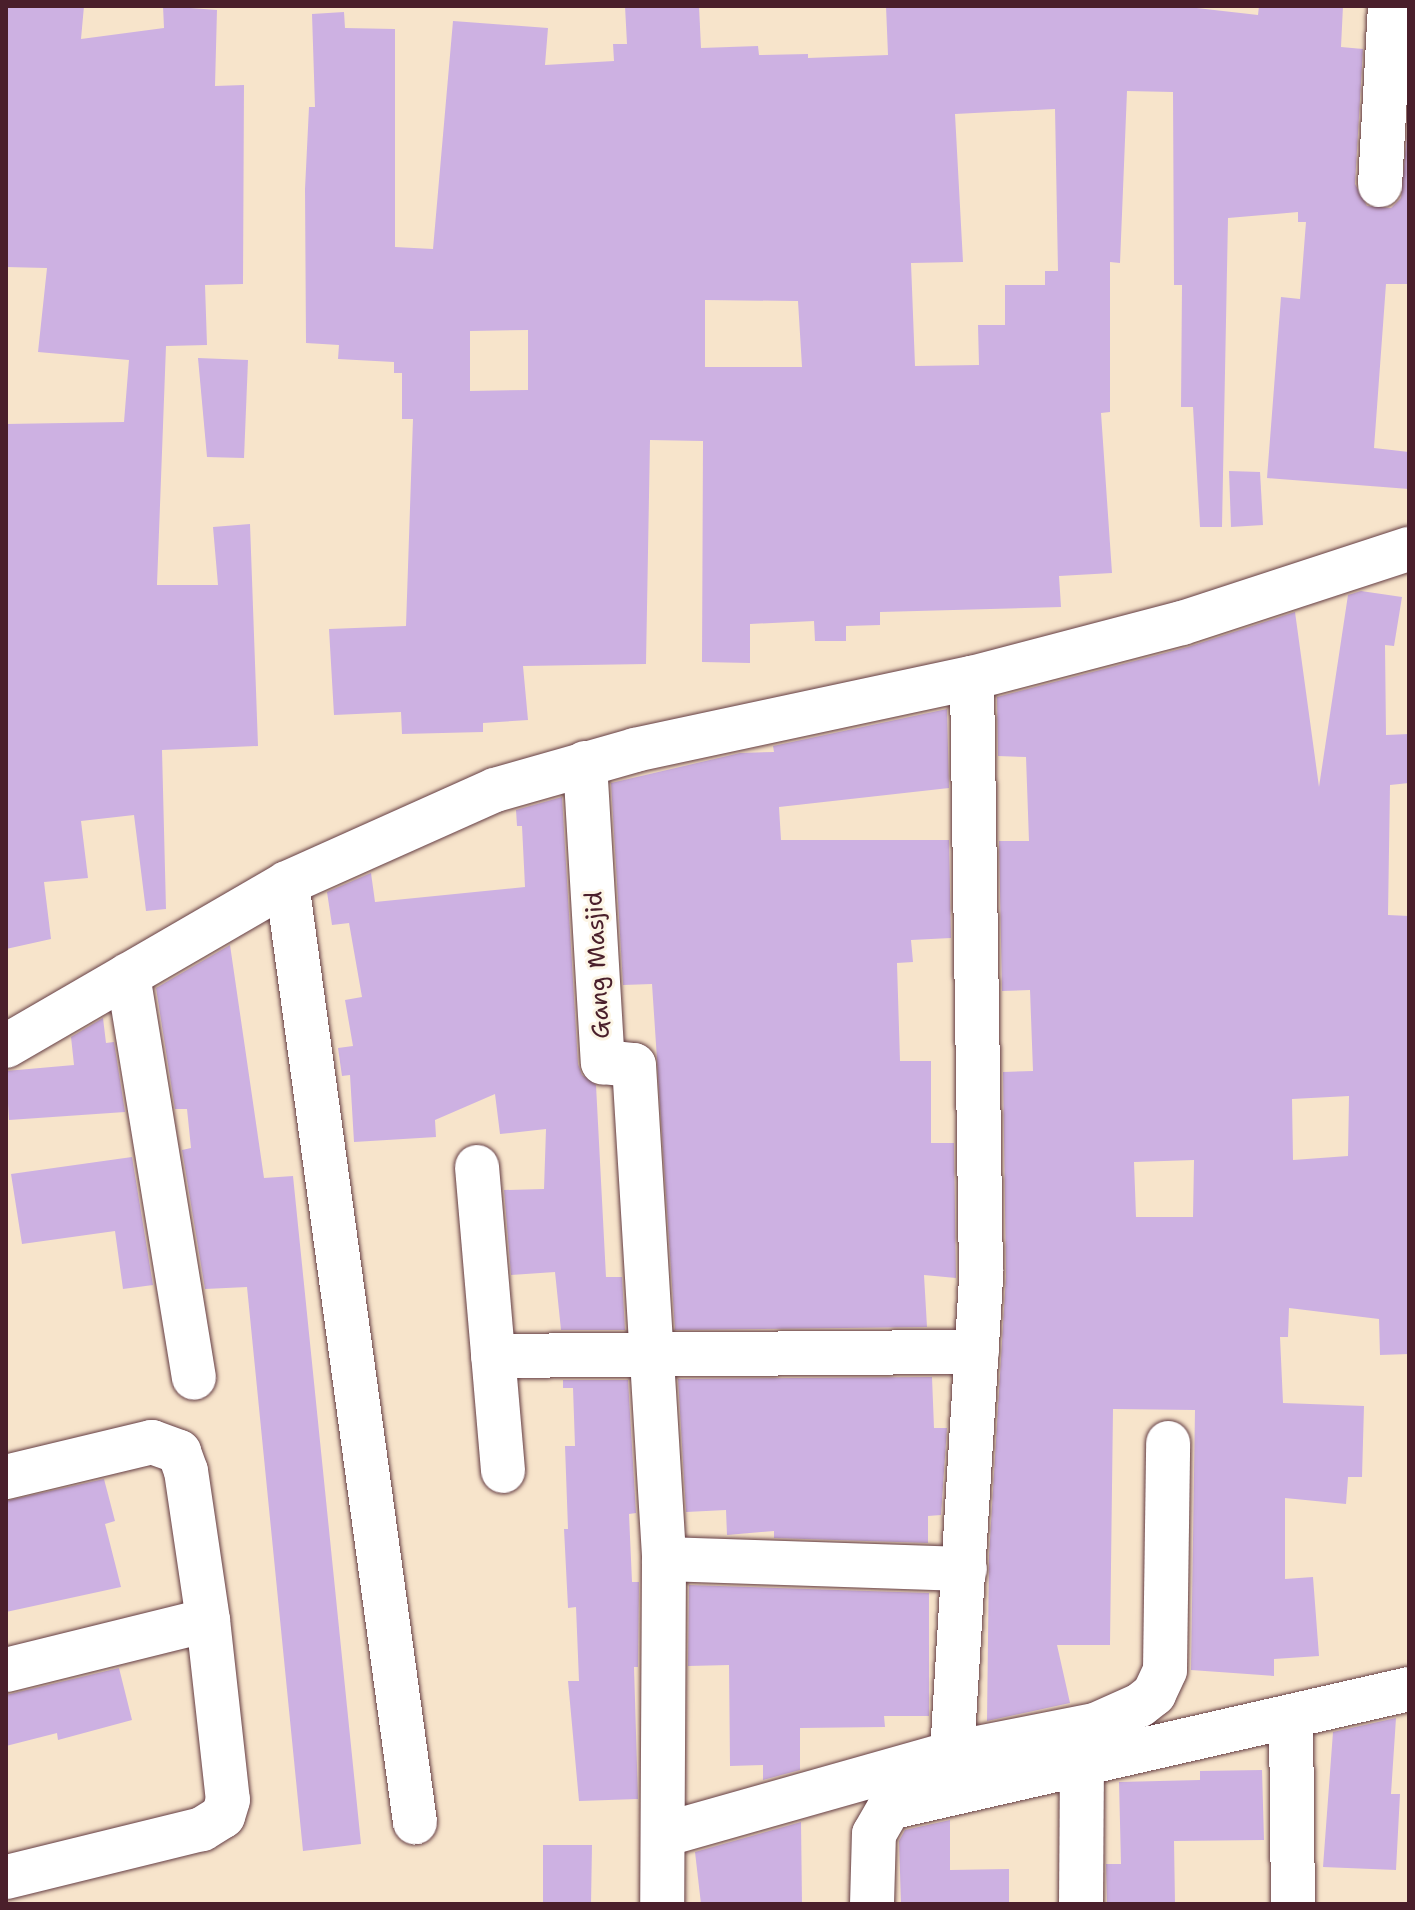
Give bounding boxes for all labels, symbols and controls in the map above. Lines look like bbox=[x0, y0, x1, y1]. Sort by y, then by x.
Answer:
street label: Gang Masjid bbox=[580, 890, 616, 1040]

